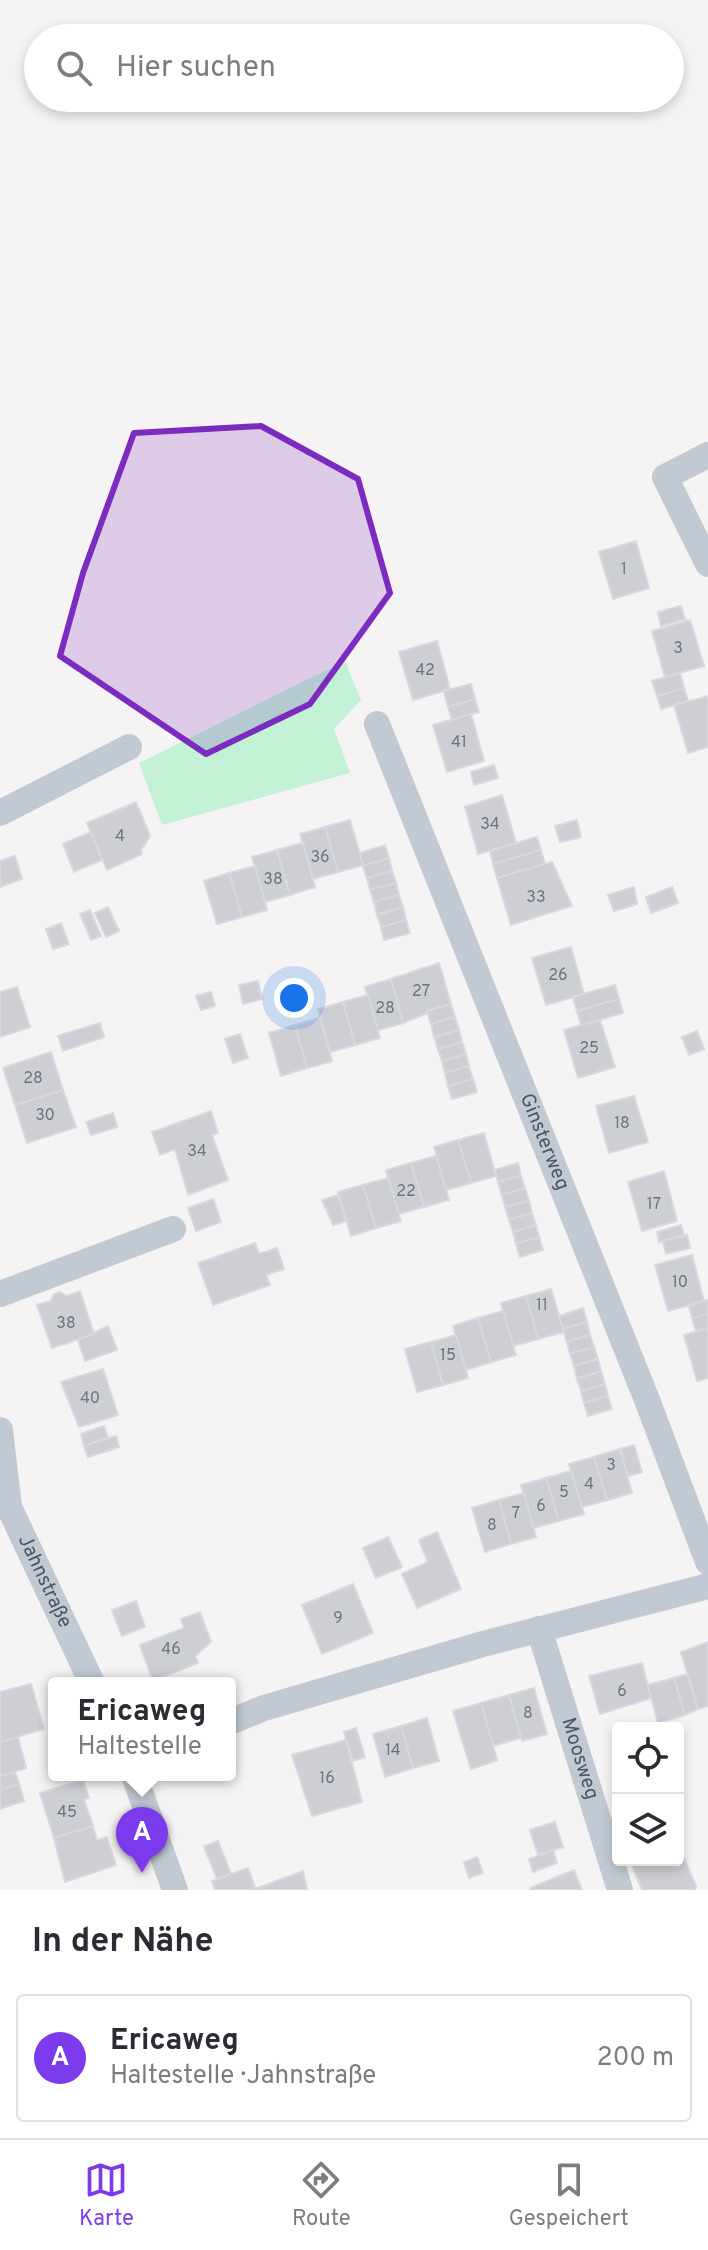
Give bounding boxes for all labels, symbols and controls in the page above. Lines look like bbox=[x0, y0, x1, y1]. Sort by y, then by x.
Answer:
search box bbox=[24, 24, 684, 112]
icon: search bbox=[52, 46, 96, 90]
text: Hier suchen bbox=[116, 50, 276, 87]
house number: 1 bbox=[621, 560, 627, 580]
house number: 3 bbox=[673, 639, 683, 659]
house number: 42 bbox=[415, 661, 435, 681]
house number: 41 bbox=[451, 733, 467, 753]
house number: 34 bbox=[480, 815, 500, 835]
house number: 4 bbox=[115, 827, 125, 847]
house number: 36 bbox=[310, 848, 330, 868]
house number: 38 bbox=[263, 870, 283, 890]
house number: 33 bbox=[526, 888, 546, 908]
house number: 26 bbox=[548, 966, 568, 986]
your location bbox=[274, 978, 314, 1018]
house number: 27 bbox=[412, 982, 430, 1002]
house number: 28 bbox=[375, 999, 395, 1019]
house number: 25 bbox=[579, 1039, 599, 1059]
house number: 28 bbox=[23, 1069, 43, 1089]
street label: Ginsterweg bbox=[513, 1090, 575, 1194]
house number: 30 bbox=[35, 1106, 55, 1126]
house number: 18 bbox=[614, 1114, 630, 1134]
house number: 34 bbox=[187, 1142, 207, 1162]
house number: 22 bbox=[396, 1182, 416, 1202]
house number: 17 bbox=[647, 1195, 661, 1215]
house number: 10 bbox=[672, 1273, 688, 1293]
house number: 11 bbox=[536, 1296, 548, 1316]
house number: 38 bbox=[56, 1314, 76, 1334]
house number: 15 bbox=[440, 1346, 456, 1366]
house number: 40 bbox=[80, 1389, 100, 1409]
house number: 3 bbox=[606, 1456, 616, 1476]
house number: 4 bbox=[584, 1475, 594, 1495]
house number: 5 bbox=[559, 1483, 569, 1503]
house number: 6 bbox=[536, 1497, 546, 1517]
house number: 7 bbox=[512, 1504, 520, 1524]
house number: 8 bbox=[487, 1516, 497, 1536]
street label: Jahnstraße bbox=[11, 1531, 77, 1632]
house number: 9 bbox=[333, 1609, 343, 1629]
house number: 46 bbox=[161, 1640, 181, 1660]
popup bbox=[48, 1677, 236, 1781]
house number: 6 bbox=[617, 1682, 627, 1702]
text: Ericaweg bbox=[78, 1694, 206, 1731]
house number: 8 bbox=[523, 1704, 533, 1724]
street label: Moosweg bbox=[554, 1715, 604, 1803]
map controls bbox=[612, 1722, 684, 1866]
button: locate bbox=[612, 1722, 684, 1794]
text: Haltestelle bbox=[78, 1731, 202, 1764]
house number: 14 bbox=[385, 1741, 401, 1761]
house number: 16 bbox=[319, 1769, 335, 1789]
button: layers bbox=[612, 1794, 684, 1866]
house number: 45 bbox=[57, 1803, 77, 1823]
pin: A bbox=[116, 1807, 168, 1873]
text: In der Nähe bbox=[32, 1921, 214, 1964]
text: Ericaweg bbox=[110, 2023, 239, 2060]
text: A bbox=[51, 2042, 69, 2075]
text: 200 m bbox=[597, 2042, 674, 2075]
text: Haltestelle · Jahnstraße bbox=[110, 2060, 376, 2093]
tab: Karte bbox=[79, 2158, 134, 2233]
tab: Route bbox=[292, 2158, 351, 2233]
tab: Gespeichert bbox=[509, 2158, 629, 2233]

